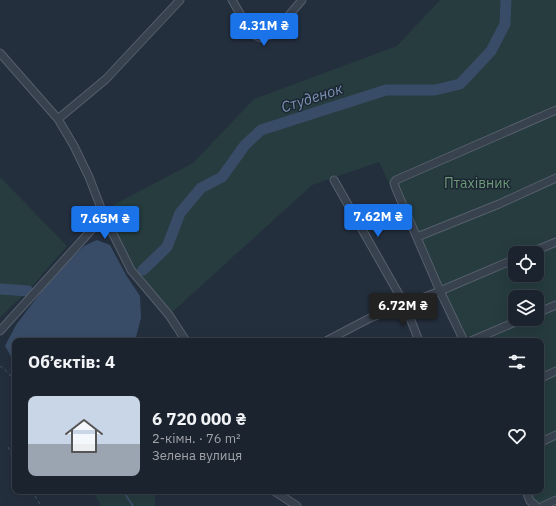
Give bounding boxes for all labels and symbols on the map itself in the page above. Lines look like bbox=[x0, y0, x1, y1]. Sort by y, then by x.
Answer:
pin: 4.31M ₴ bbox=[227, 13, 301, 47]
water label: Студенок bbox=[278, 78, 346, 116]
park label: Птахівник bbox=[444, 174, 510, 192]
pin: 7.62M ₴ bbox=[341, 204, 415, 238]
pin: 7.65M ₴ bbox=[68, 206, 142, 240]
pin: 6.72M ₴ bbox=[366, 293, 440, 327]

